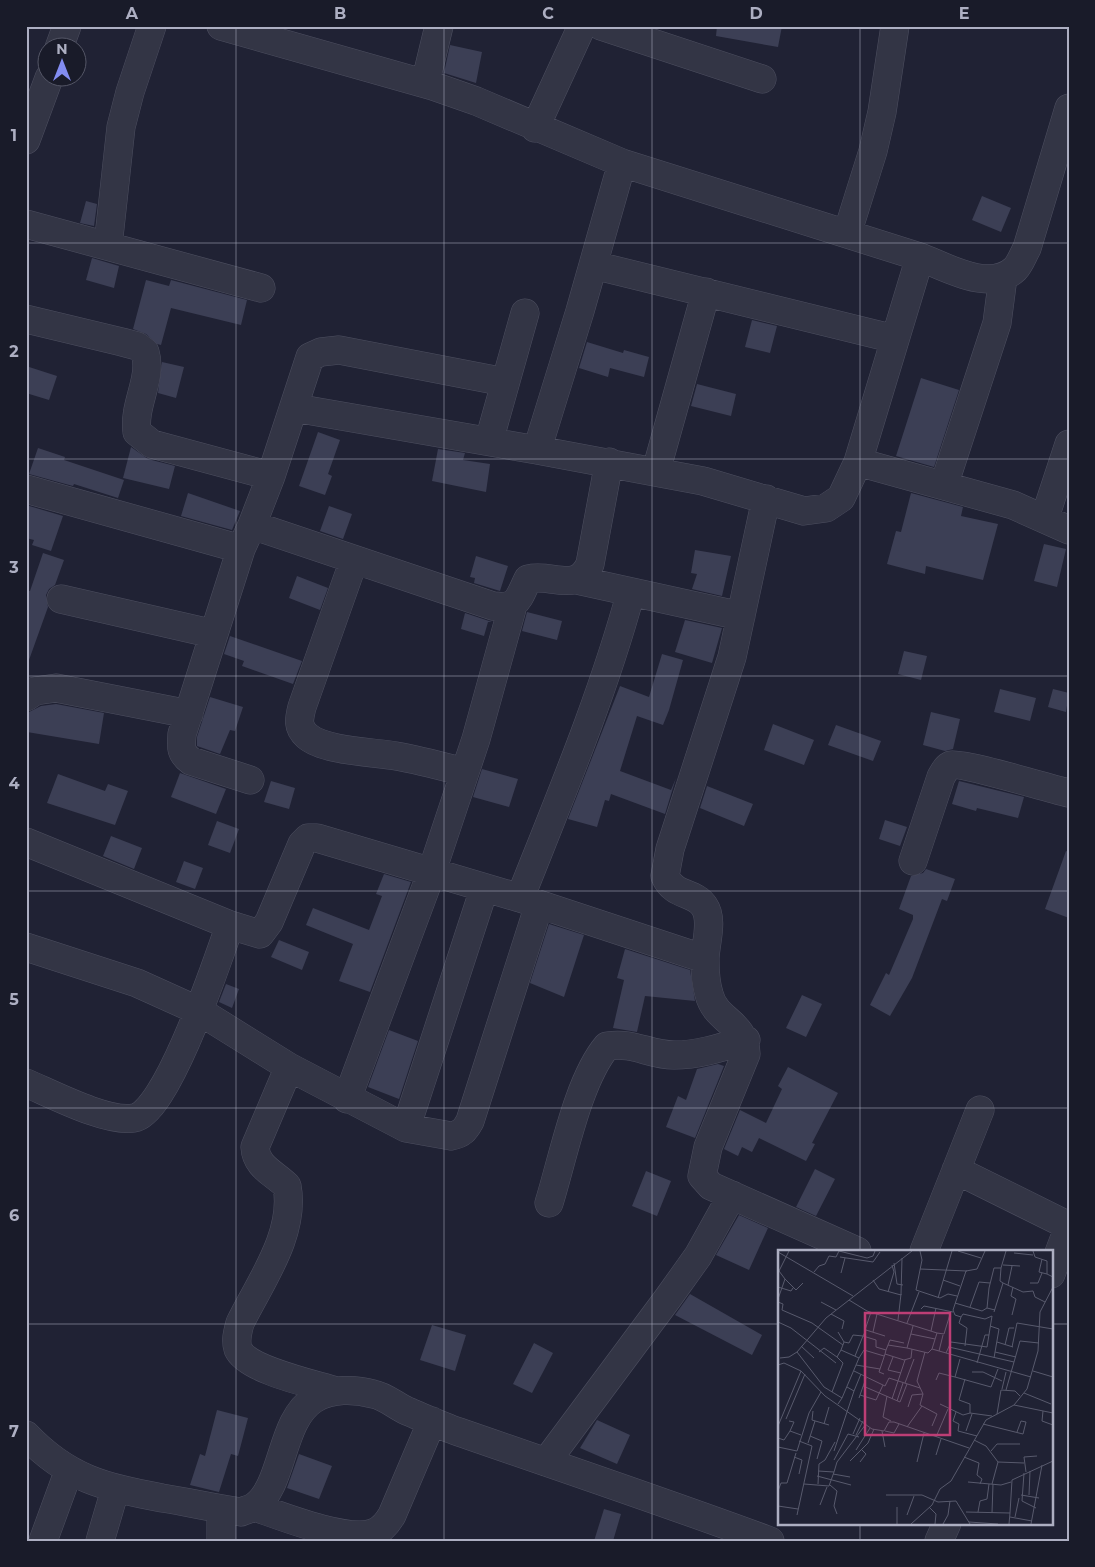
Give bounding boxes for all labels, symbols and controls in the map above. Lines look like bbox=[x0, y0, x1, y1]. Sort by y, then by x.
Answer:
text: A bbox=[125, 4, 139, 23]
text: B bbox=[334, 4, 346, 23]
text: C bbox=[542, 4, 554, 23]
text: D bbox=[749, 4, 763, 23]
text: E bbox=[959, 4, 969, 23]
north arrow bbox=[38, 38, 88, 88]
text: N bbox=[56, 40, 68, 58]
text: 1 bbox=[11, 126, 17, 145]
text: 2 bbox=[9, 342, 19, 361]
text: 3 bbox=[8, 558, 19, 577]
text: 4 bbox=[8, 774, 20, 793]
text: 5 bbox=[9, 990, 19, 1009]
text: 6 bbox=[9, 1206, 19, 1225]
inset map bbox=[778, 1250, 1052, 1524]
text: 7 bbox=[9, 1422, 19, 1441]

